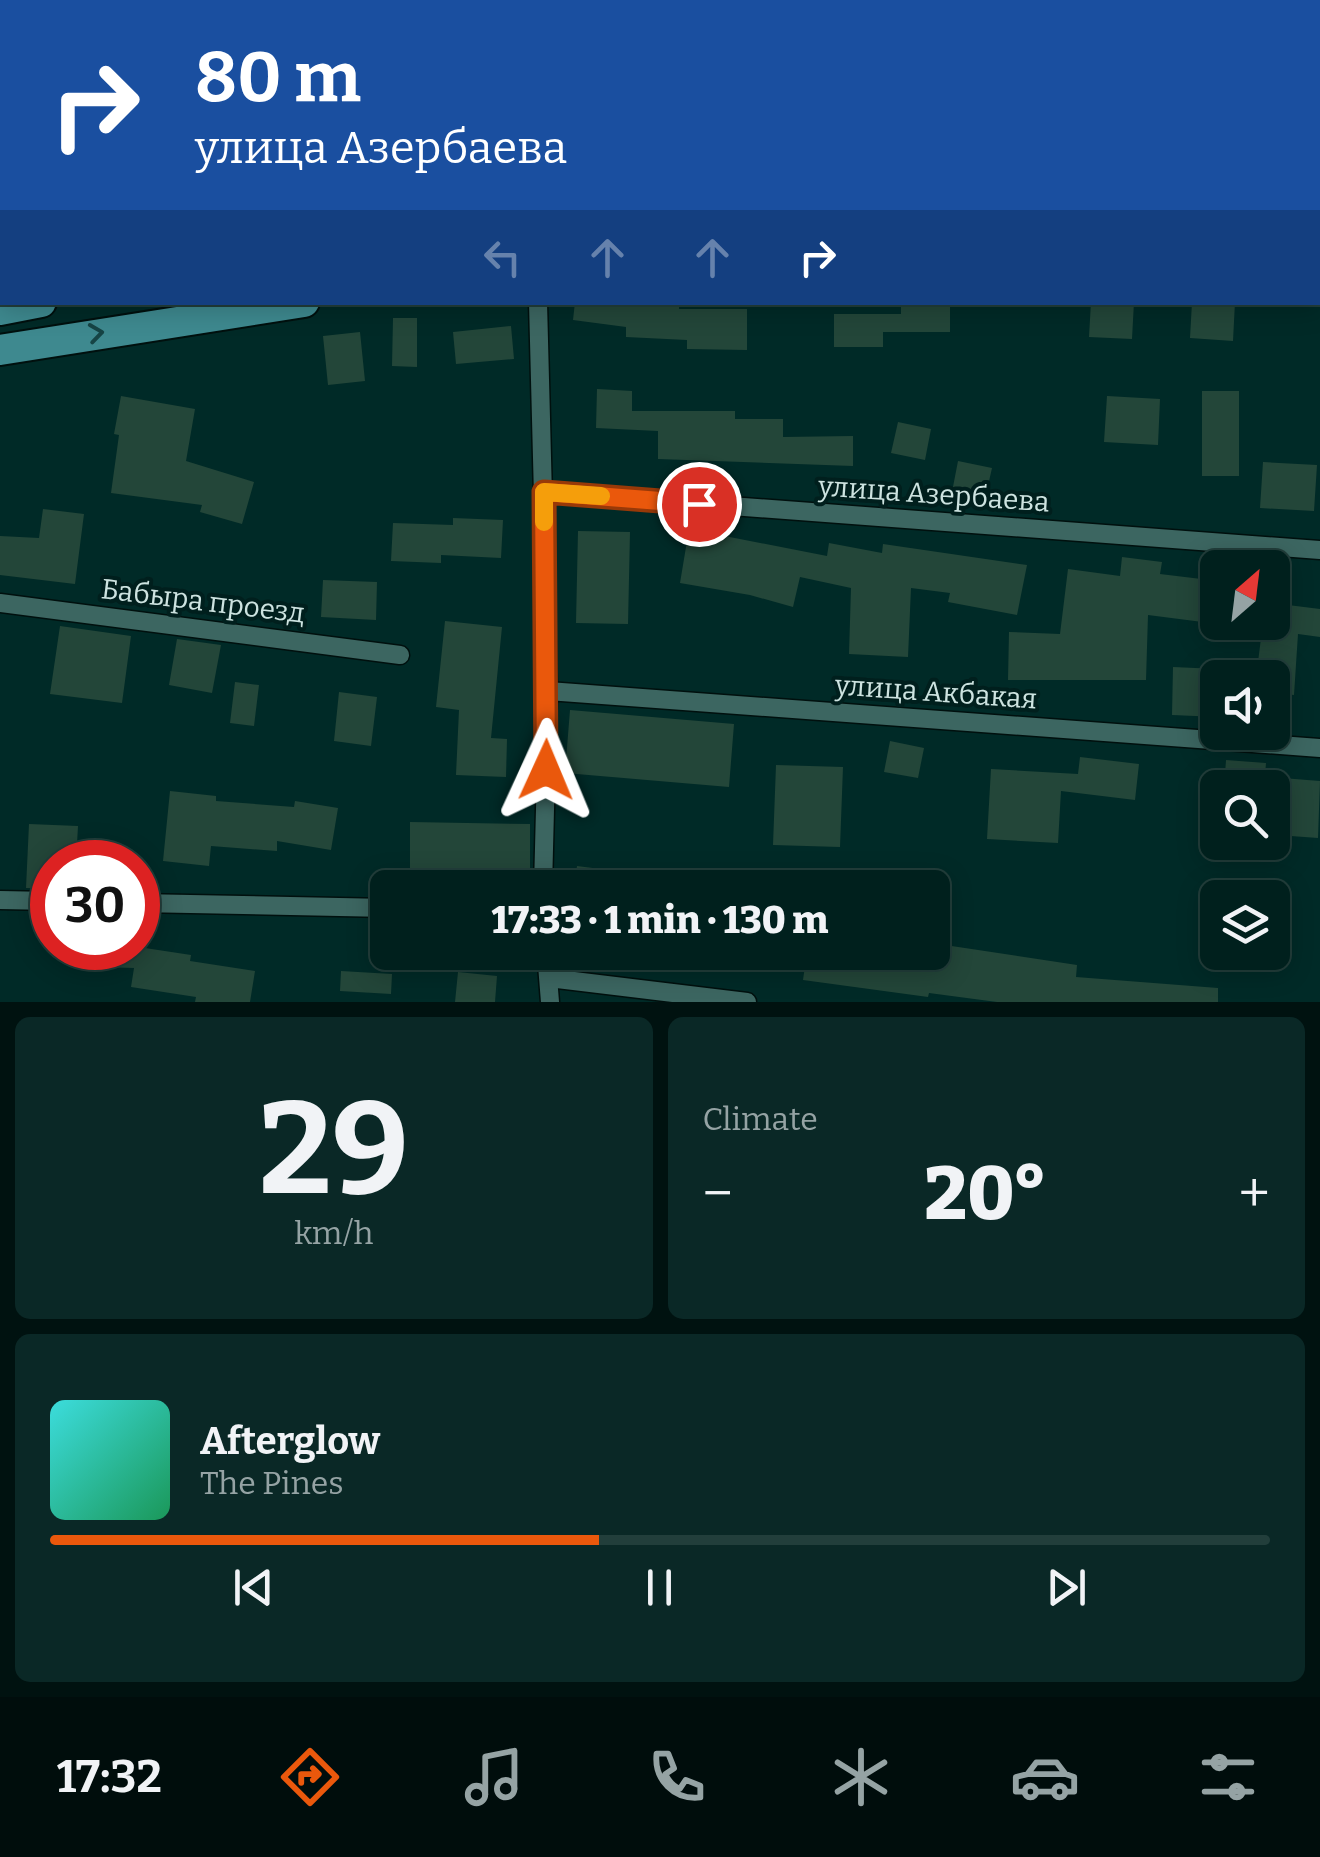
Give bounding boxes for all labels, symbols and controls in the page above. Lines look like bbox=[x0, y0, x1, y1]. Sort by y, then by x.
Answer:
text: 80 m bbox=[195, 36, 361, 120]
icon: right bbox=[30, 40, 160, 170]
text: улица Азербаева bbox=[195, 121, 567, 175]
icon: left bbox=[475, 230, 530, 285]
icon: ahead bbox=[580, 230, 635, 285]
icon: ahead bbox=[685, 230, 740, 285]
icon: right bbox=[790, 230, 845, 285]
one-way arrow bbox=[88, 324, 104, 345]
pin bbox=[657, 462, 742, 547]
street label: улица Азербаева bbox=[816, 469, 1051, 519]
icon: arrive bbox=[672, 477, 727, 532]
north arrow bbox=[1200, 550, 1290, 640]
map controls bbox=[1200, 550, 1290, 970]
street label: Бабыра проезд bbox=[99, 572, 307, 630]
button: sound bbox=[1200, 660, 1290, 750]
street label: улица Акбакая bbox=[833, 668, 1038, 716]
position arrow bbox=[494, 718, 598, 822]
button: search bbox=[1200, 770, 1290, 860]
speed limit sign: 30 bbox=[30, 840, 160, 970]
button: layers bbox=[1200, 880, 1290, 970]
text: 17:33 · 1 min · 130 m bbox=[492, 897, 828, 943]
text: 29 bbox=[259, 1071, 409, 1227]
text: Climate bbox=[703, 1100, 818, 1138]
text: 20° bbox=[924, 1149, 1047, 1239]
text: − bbox=[703, 1161, 733, 1227]
text: + bbox=[1239, 1161, 1270, 1227]
text: km/h bbox=[294, 1214, 373, 1252]
text: Afterglow bbox=[200, 1418, 380, 1464]
text: The Pines bbox=[200, 1464, 344, 1502]
icon: previous bbox=[226, 1560, 281, 1615]
icon: pause bbox=[632, 1560, 687, 1615]
icon: next bbox=[1039, 1560, 1094, 1615]
icon: directions bbox=[275, 1742, 345, 1812]
icon: music bbox=[459, 1742, 529, 1812]
icon: phone bbox=[642, 1742, 712, 1812]
icon: climate bbox=[826, 1742, 896, 1812]
icon: car bbox=[1010, 1742, 1080, 1812]
icon: filters bbox=[1193, 1742, 1263, 1812]
text: 17:32 bbox=[57, 1750, 162, 1804]

